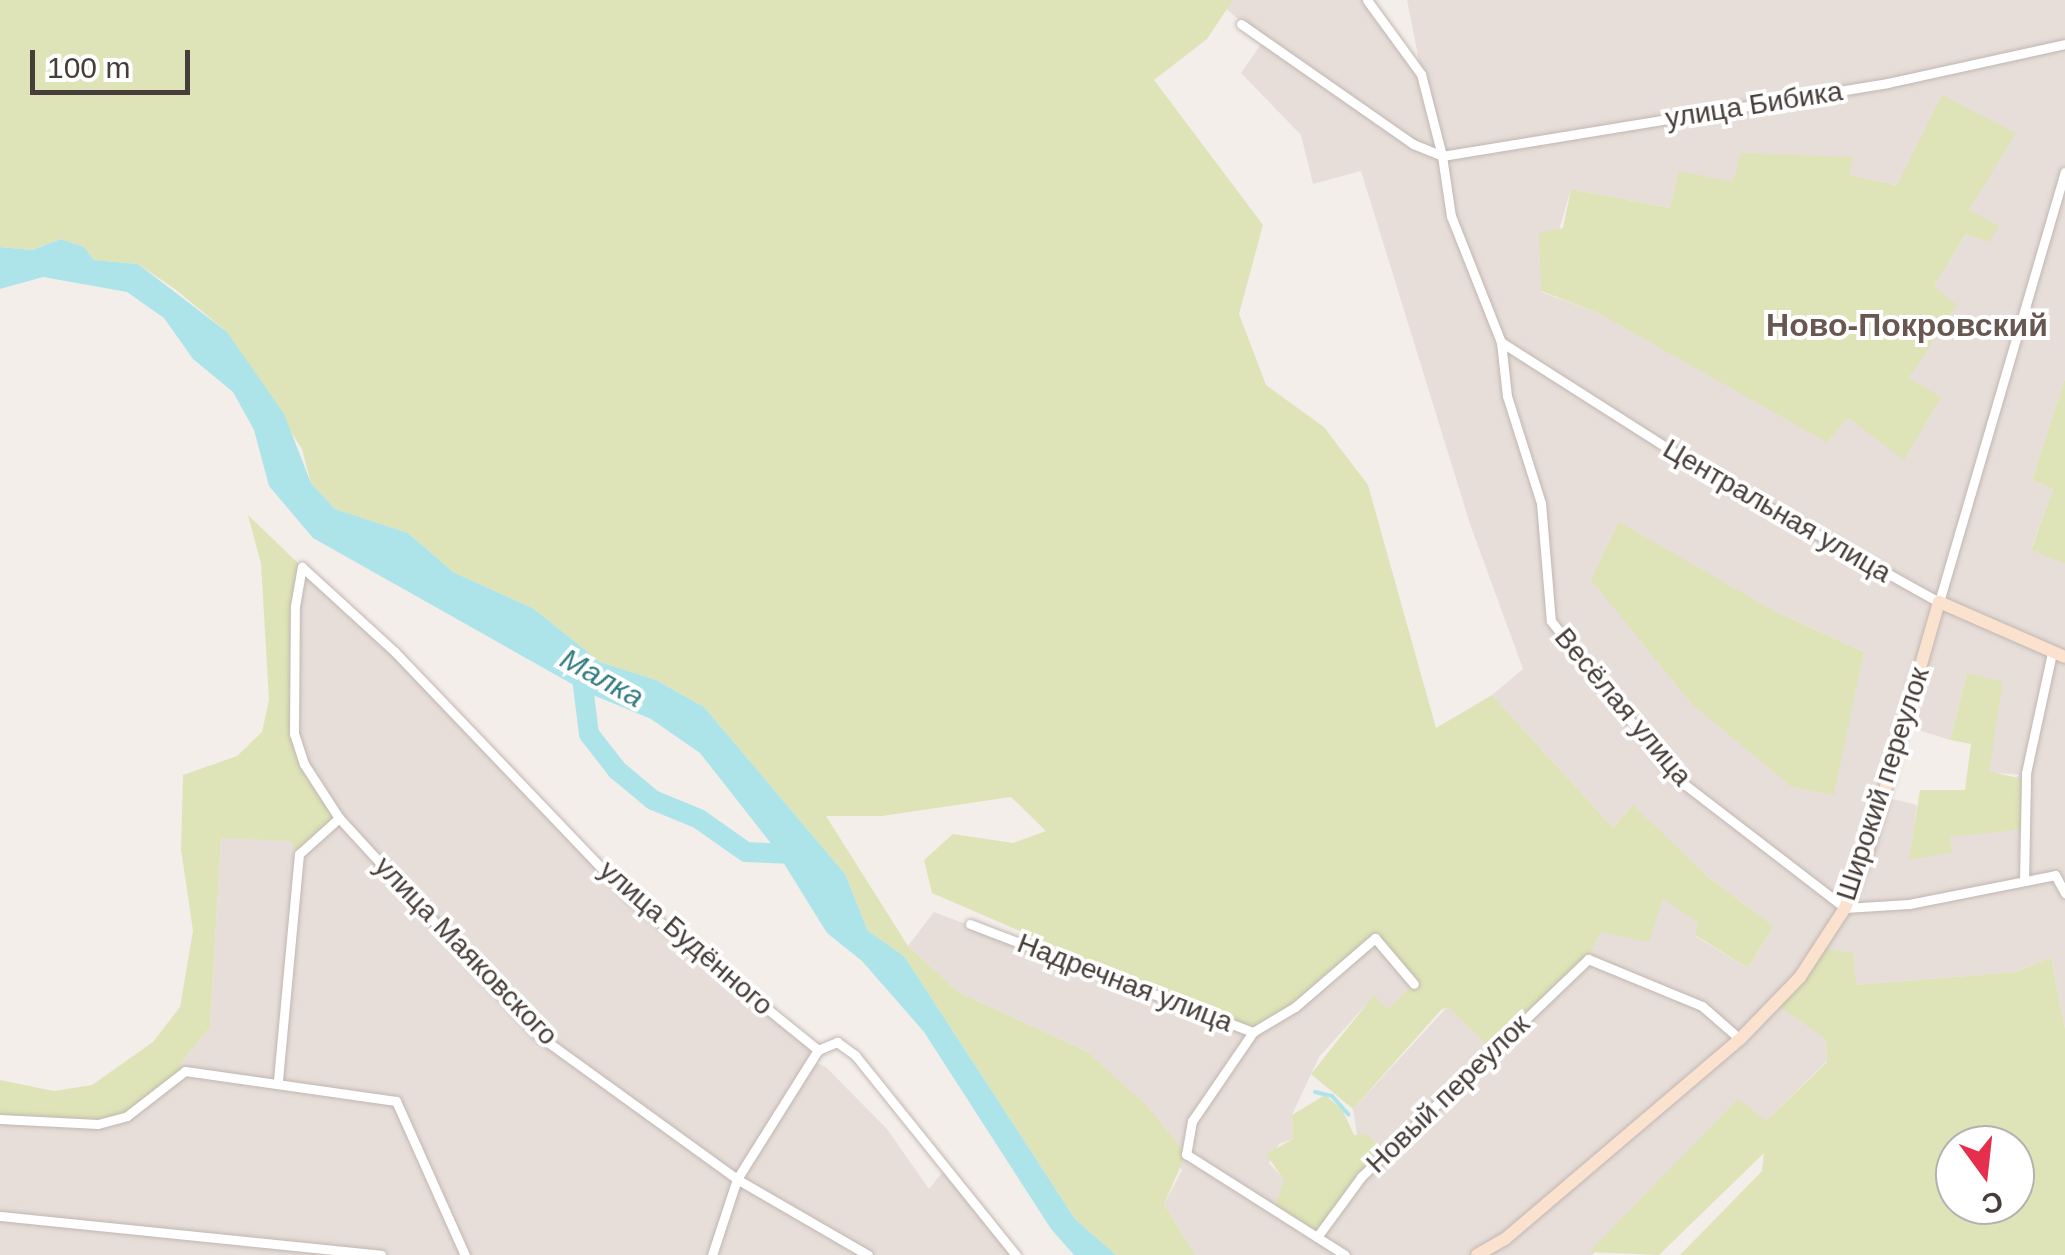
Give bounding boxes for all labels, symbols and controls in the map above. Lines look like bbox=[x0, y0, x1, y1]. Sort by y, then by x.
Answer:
scale bar bbox=[35, 30, 195, 92]
text: 100 m bbox=[47, 51, 130, 84]
street label: улица Бибика bbox=[1663, 74, 1845, 136]
district label: Ново-Покровский bbox=[1766, 306, 2048, 344]
street label: Центральная улица bbox=[1657, 432, 1897, 590]
street label: Весёлая улица bbox=[1547, 621, 1699, 793]
water label: Малка bbox=[554, 641, 650, 715]
street label: Широкий переулок bbox=[1829, 663, 1937, 905]
street label: улица Маяковского bbox=[367, 850, 565, 1052]
street label: улица Будённого bbox=[592, 853, 780, 1023]
street label: Надречная улица bbox=[1013, 926, 1237, 1040]
street label: Новый переулок bbox=[1359, 1008, 1537, 1180]
north arrow bbox=[1935, 1125, 2035, 1225]
text: С bbox=[1979, 1185, 2006, 1220]

